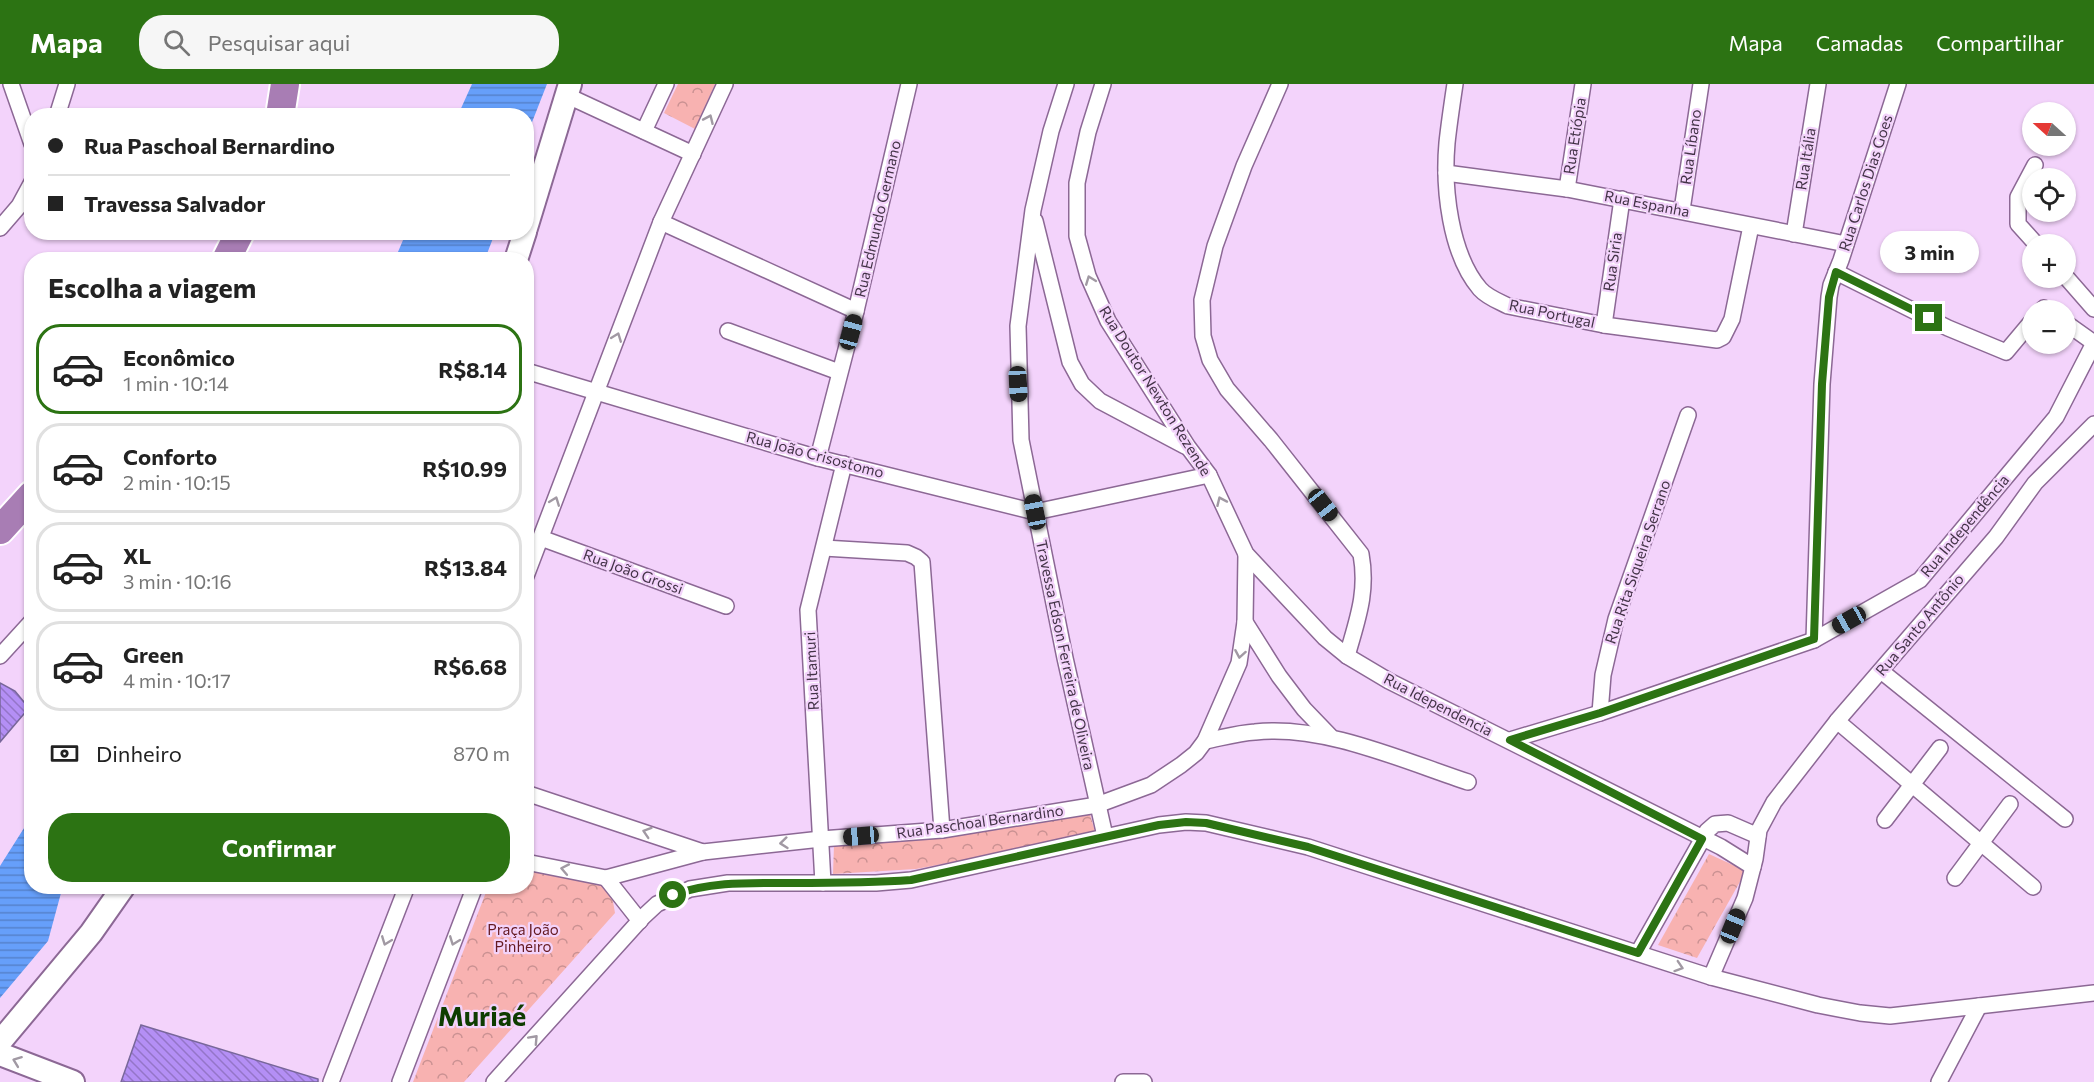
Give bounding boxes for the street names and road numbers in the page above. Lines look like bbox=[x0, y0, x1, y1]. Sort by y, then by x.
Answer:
street label: Rua Etiópia bbox=[1559, 96, 1589, 175]
street label: Rua Líbano bbox=[1676, 108, 1704, 186]
street label: Rua Carlos Dias Goes bbox=[1834, 112, 1896, 253]
street label: Rua Itália bbox=[1791, 126, 1819, 191]
street label: Rua Edmundo Germano bbox=[850, 138, 904, 299]
street label: Rua Espanha bbox=[1603, 186, 1691, 220]
street label: Rua Siria bbox=[1599, 231, 1625, 293]
street label: Rua Portugal bbox=[1508, 295, 1597, 331]
street label: Rua Doutor Newton Rezende bbox=[1096, 302, 1216, 479]
street label: Rua João Crisostomo bbox=[745, 427, 886, 481]
street label: Rua Independência bbox=[1916, 471, 2012, 580]
street label: Rua Rita Siqueira Serrano bbox=[1601, 477, 1674, 646]
street label: Travessa Edson Ferreira de Oliveira bbox=[1033, 538, 1099, 772]
street label: Rua João Grossi bbox=[581, 545, 686, 597]
street label: Rua Santo Antônio bbox=[1871, 570, 1967, 679]
street label: Rua Itamuri bbox=[800, 631, 822, 711]
street label: Rua Idependencia bbox=[1381, 669, 1496, 739]
street label: Rua Paschoal Bernardino bbox=[895, 800, 1065, 842]

